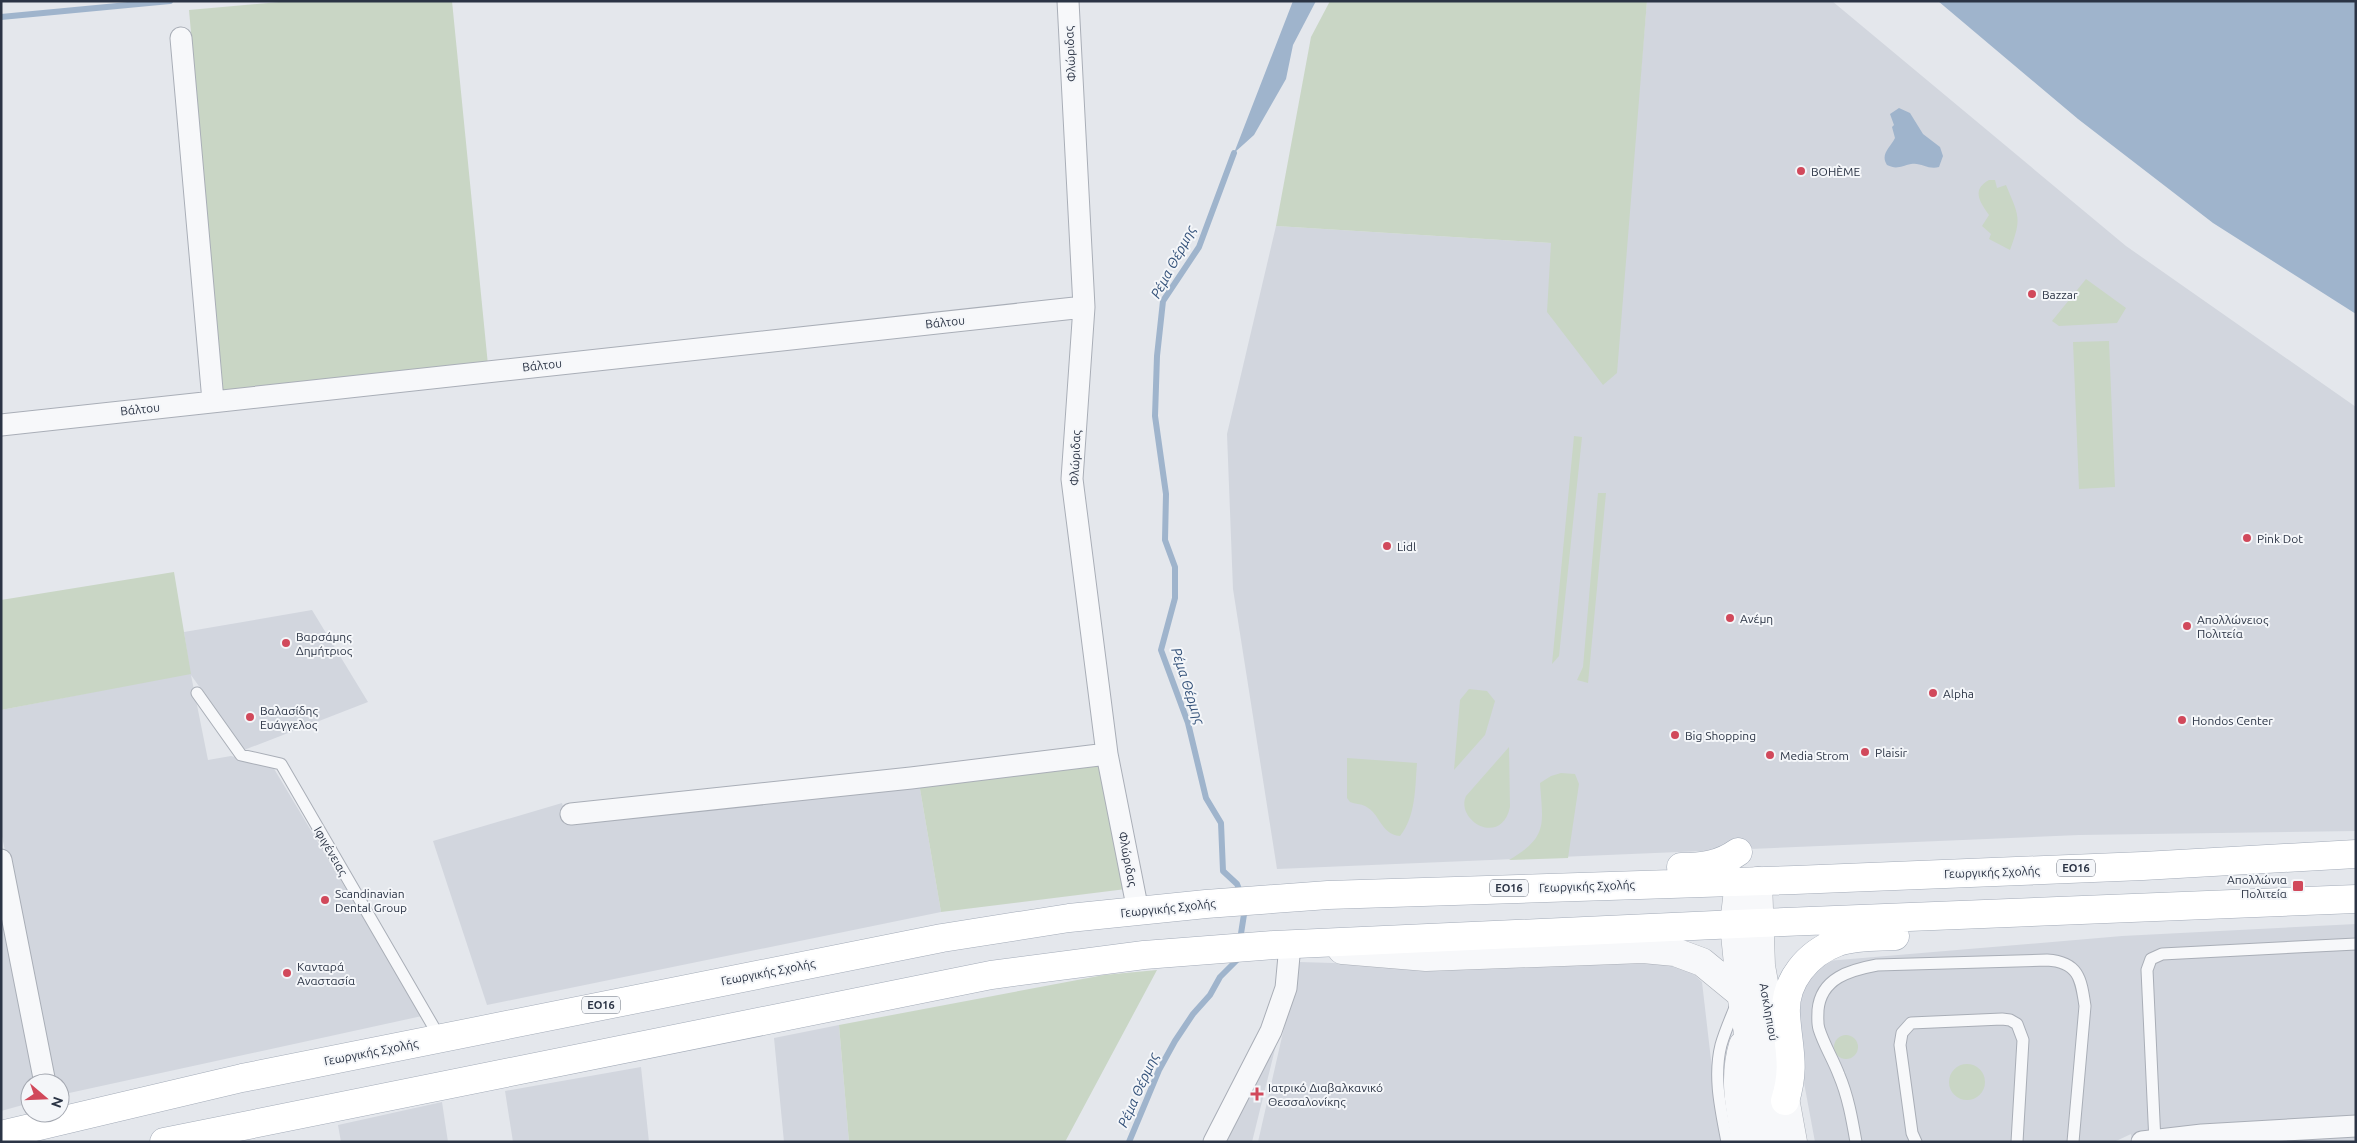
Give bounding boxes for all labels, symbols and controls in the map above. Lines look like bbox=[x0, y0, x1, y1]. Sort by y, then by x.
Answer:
street label: Φλώριδας bbox=[1062, 25, 1079, 82]
marker: BOHÈME bbox=[1795, 165, 1807, 177]
place label: BOHÈME bbox=[1811, 165, 1860, 178]
water label: Ρέμα Θέρμης bbox=[1147, 222, 1199, 301]
marker: Bazzar bbox=[2026, 288, 2038, 300]
place label: Bazzar bbox=[2042, 288, 2078, 301]
street label: Βάλτου bbox=[925, 313, 965, 331]
street label: Βάλτου bbox=[522, 356, 562, 374]
street label: Βάλτου bbox=[120, 400, 160, 418]
street label: Φλώριδας bbox=[1068, 429, 1083, 486]
marker: Pink Dot bbox=[2241, 532, 2253, 544]
place label: Pink Dot bbox=[2257, 532, 2303, 545]
marker: Lidl bbox=[1381, 540, 1393, 552]
place label: Lidl bbox=[1397, 540, 1416, 553]
marker: Ανέμη bbox=[1724, 612, 1736, 624]
place label: Ανέμη bbox=[1740, 612, 1773, 625]
place label: Απολλώνειος Πολιτεία bbox=[2197, 613, 2269, 640]
marker: Απολλώνειος Πολιτεία bbox=[2181, 620, 2193, 632]
place label: Βαρσάμης Δημήτριος bbox=[296, 630, 353, 658]
marker: Βαρσάμης Δημήτριος bbox=[280, 637, 292, 649]
water label: Ρέμα Θέρμης bbox=[1168, 646, 1208, 727]
marker: Alpha bbox=[1927, 687, 1939, 699]
place label: Alpha bbox=[1943, 687, 1974, 700]
place label: Βαλασίδης Ευάγγελος bbox=[260, 704, 318, 732]
marker: Βαλασίδης Ευάγγελος bbox=[244, 711, 256, 723]
marker: Hondos Center bbox=[2176, 714, 2188, 726]
place label: Hondos Center bbox=[2192, 714, 2273, 727]
marker: Big Shopping bbox=[1669, 729, 1681, 741]
place label: Big Shopping bbox=[1685, 729, 1756, 742]
marker: Plaisir bbox=[1859, 746, 1871, 758]
place label: Plaisir bbox=[1875, 746, 1908, 759]
marker: Media Strom bbox=[1764, 749, 1776, 761]
place label: Media Strom bbox=[1780, 749, 1849, 762]
street label: Ιφιγένειας bbox=[311, 824, 351, 879]
street label: Φλώριδας bbox=[1115, 830, 1140, 888]
road number: ΕΟ16 bbox=[2057, 860, 2095, 876]
street label: Γεωργικής Σχολής bbox=[1944, 864, 2041, 881]
place label: Απολλώνια Πολιτεία bbox=[2227, 873, 2287, 900]
street label: Γεωργικής Σχολής bbox=[1539, 878, 1636, 895]
marker: Απολλώνια Πολιτεία bbox=[2291, 879, 2305, 893]
road number: ΕΟ16 bbox=[1490, 880, 1528, 896]
place label: Scandinavian Dental Group bbox=[335, 887, 407, 914]
marker: Scandinavian Dental Group bbox=[319, 894, 331, 906]
street label: Γεωργικής Σχολής bbox=[1120, 896, 1217, 920]
street label: Γεωργικής Σχολής bbox=[720, 956, 817, 988]
place label: Κανταρά Αναστασία bbox=[297, 960, 355, 987]
marker: Κανταρά Αναστασία bbox=[281, 967, 293, 979]
street label: Ασκληπιού bbox=[1758, 982, 1780, 1042]
road number: ΕΟ16 bbox=[582, 996, 620, 1014]
street label: Γεωργικής Σχολής bbox=[323, 1036, 420, 1068]
water label: Ρέμα Θέρμης bbox=[1114, 1049, 1162, 1130]
north arrow bbox=[20, 1073, 70, 1123]
place label: Ιατρικό Διαβαλκανικό Θεσσαλονίκης bbox=[1268, 1081, 1383, 1109]
marker: Ιατρικό Διαβαλκανικό Θεσσαλονίκης bbox=[1250, 1087, 1264, 1101]
text: N bbox=[48, 1095, 67, 1110]

